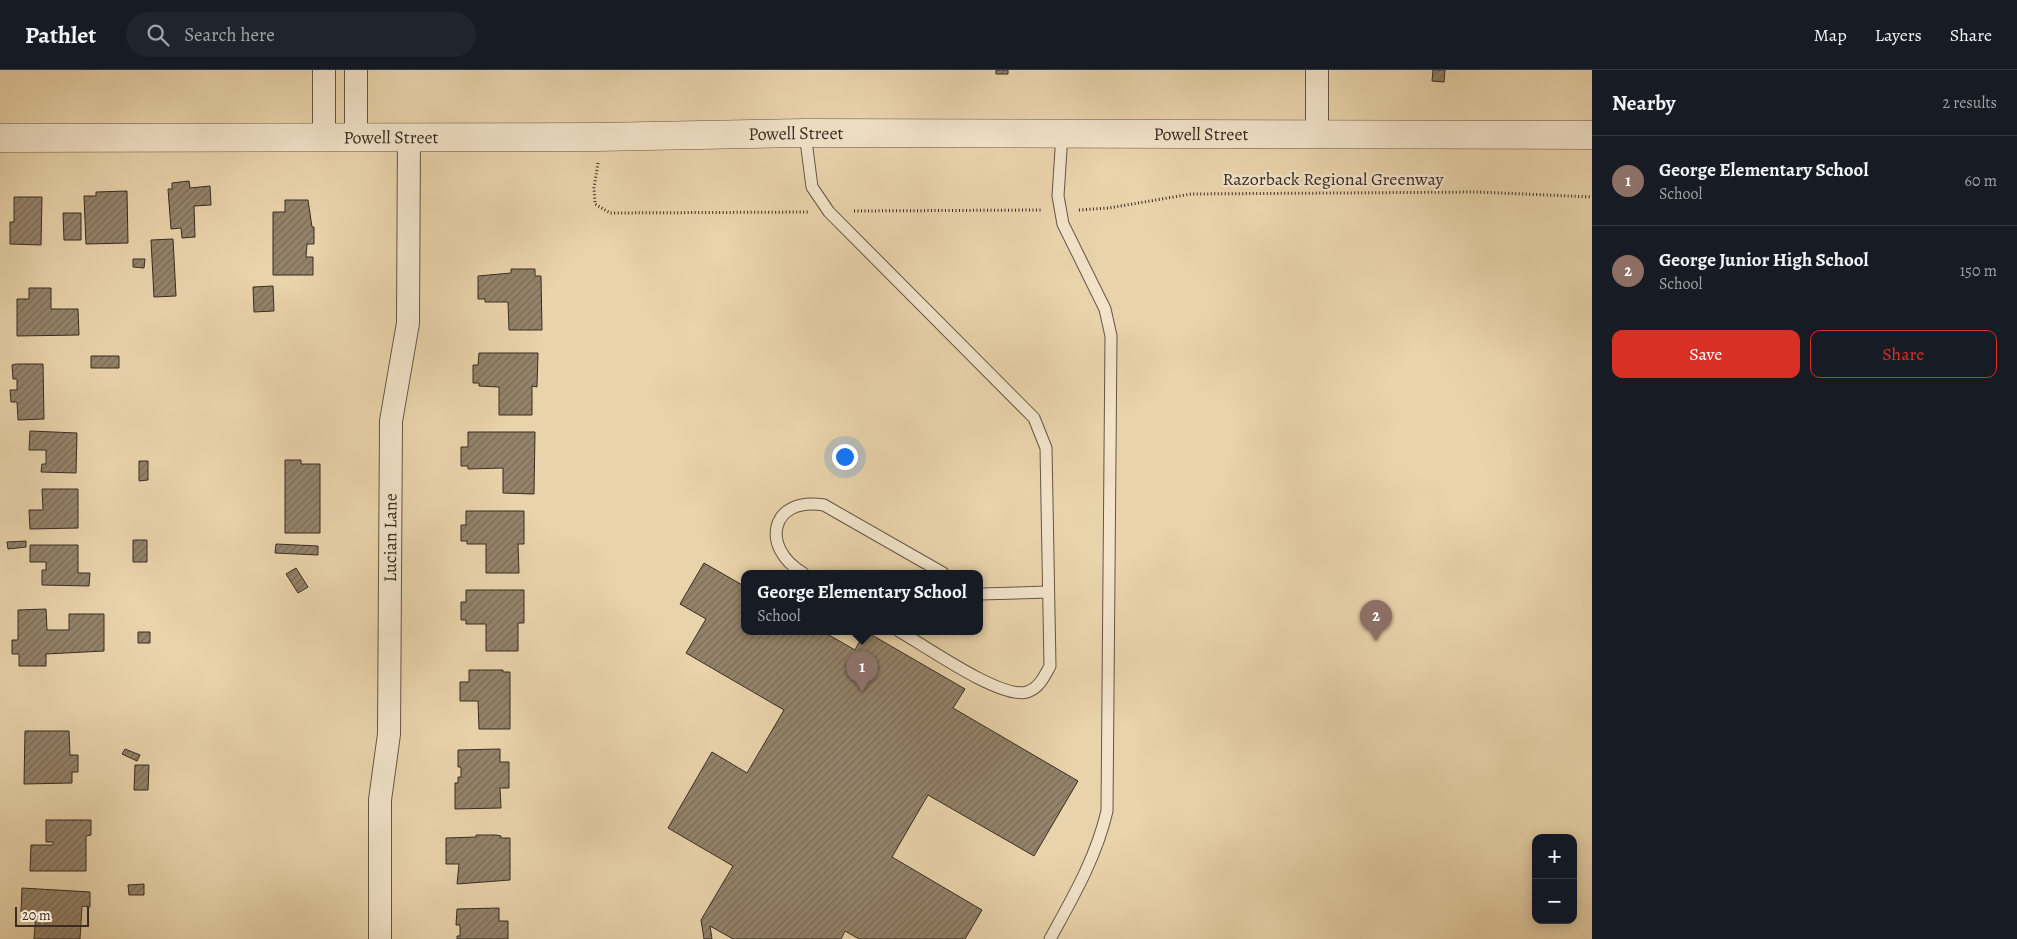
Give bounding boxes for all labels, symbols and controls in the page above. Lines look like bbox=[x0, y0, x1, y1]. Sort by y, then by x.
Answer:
search box bbox=[126, 12, 476, 57]
text: Pathlet bbox=[25, 19, 96, 51]
icon: search bbox=[144, 21, 172, 49]
text: Search here bbox=[184, 22, 275, 48]
text: Map bbox=[1814, 23, 1847, 47]
text: Layers bbox=[1875, 23, 1922, 47]
text: Share bbox=[1950, 23, 1992, 47]
text: Nearby bbox=[1612, 89, 1675, 117]
text: 2 results bbox=[1942, 92, 1997, 114]
street label: Powell Street bbox=[748, 121, 844, 146]
street label: Powell Street bbox=[1153, 122, 1249, 146]
street label: Powell Street bbox=[343, 125, 439, 149]
text: George Elementary School bbox=[1659, 157, 1868, 183]
street label: Razorback Regional Greenway bbox=[1223, 167, 1444, 191]
text: 1 bbox=[1625, 170, 1631, 192]
text: 60 m bbox=[1965, 170, 1997, 192]
text: School bbox=[1659, 183, 1702, 205]
text: George Junior High School bbox=[1659, 247, 1869, 273]
text: 2 bbox=[1624, 260, 1632, 282]
text: 150 m bbox=[1960, 260, 1997, 282]
text: School bbox=[1659, 273, 1702, 295]
button: Save bbox=[1612, 330, 1800, 378]
button: Share bbox=[1810, 330, 1997, 378]
your location bbox=[832, 444, 858, 470]
street label: Lucian Lane bbox=[378, 493, 403, 582]
popup bbox=[741, 570, 983, 635]
text: George Elementary School bbox=[757, 579, 967, 605]
pin: 2 bbox=[1360, 600, 1392, 641]
text: School bbox=[757, 605, 801, 627]
pin: 1 bbox=[846, 651, 878, 692]
map controls bbox=[1532, 834, 1577, 924]
button: + bbox=[1532, 834, 1577, 879]
button: − bbox=[1532, 879, 1577, 924]
scale bar bbox=[15, 904, 89, 927]
text: 20 m bbox=[22, 906, 51, 925]

